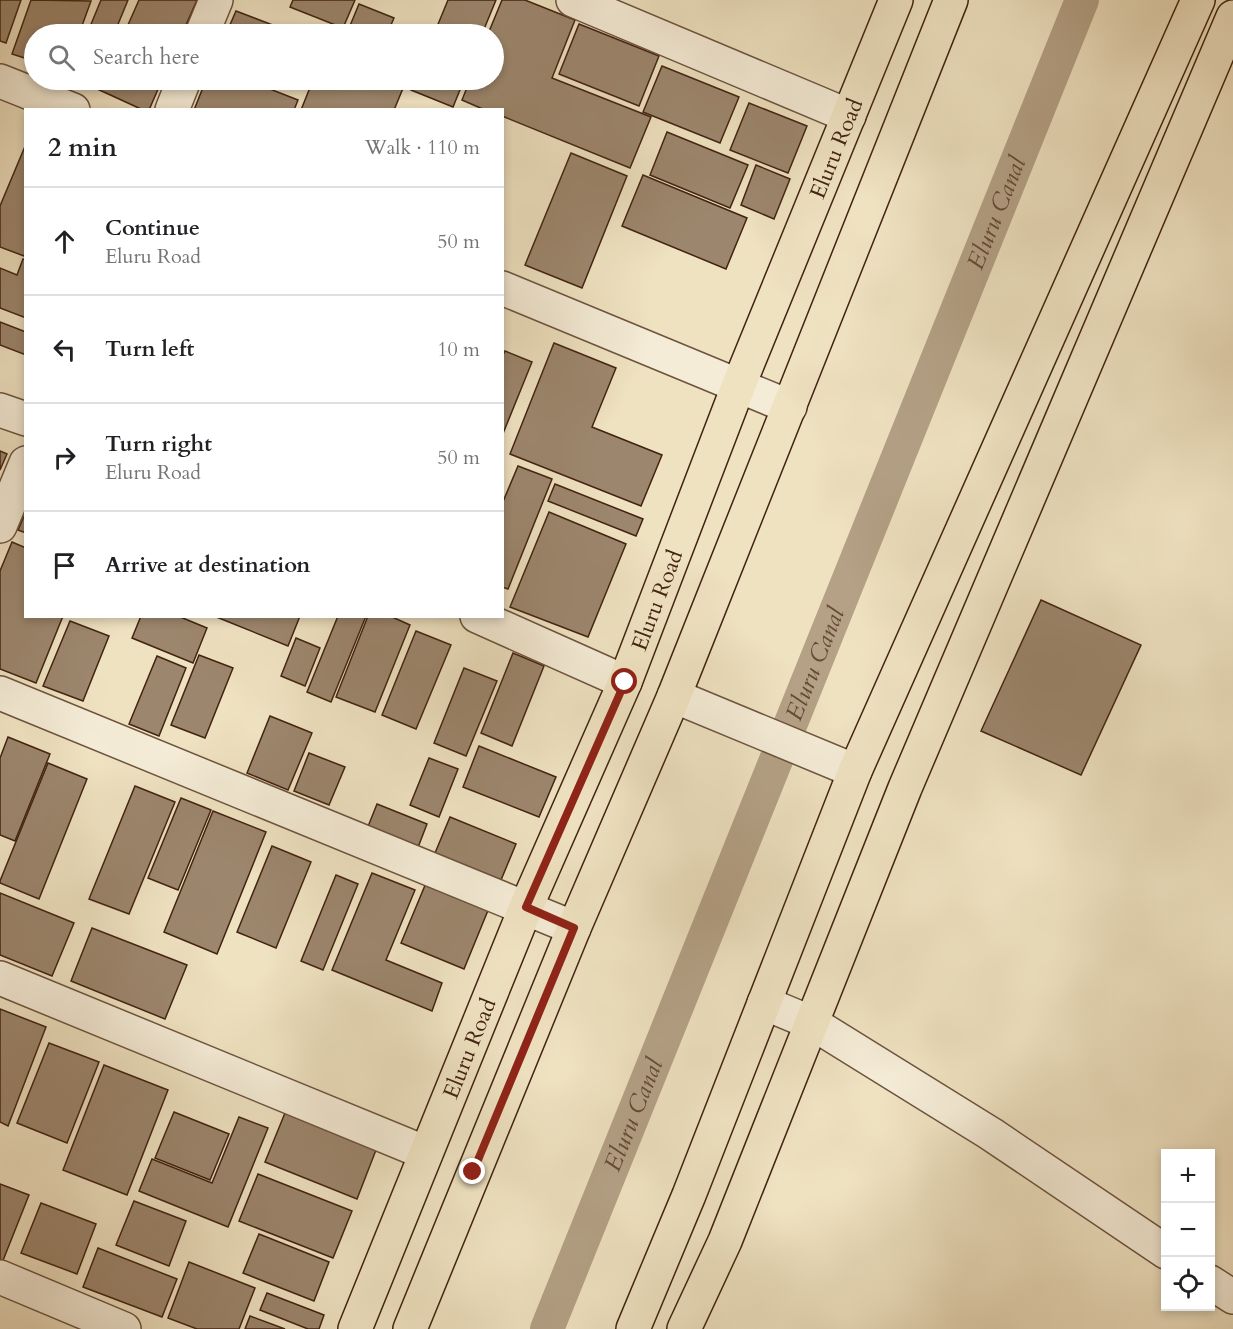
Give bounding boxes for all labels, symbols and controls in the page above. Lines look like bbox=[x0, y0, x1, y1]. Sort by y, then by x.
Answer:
search box bbox=[24, 24, 504, 90]
icon: search bbox=[45, 41, 78, 74]
text: Search here bbox=[93, 42, 200, 72]
street label: Eluru Road bbox=[803, 94, 870, 203]
text: 2 min bbox=[48, 130, 117, 165]
text: Walk · 110 m bbox=[365, 134, 480, 161]
water label: Eluru Canal bbox=[959, 151, 1035, 274]
text: Continue bbox=[105, 213, 200, 243]
icon: ahead bbox=[48, 225, 81, 258]
text: 50 m bbox=[437, 228, 480, 255]
text: Eluru Road bbox=[105, 243, 201, 270]
icon: left bbox=[48, 333, 81, 366]
text: Turn left bbox=[105, 334, 194, 364]
text: 10 m bbox=[437, 336, 480, 363]
text: Turn right bbox=[105, 429, 212, 459]
icon: right bbox=[48, 441, 81, 474]
text: 50 m bbox=[437, 444, 480, 471]
text: Eluru Road bbox=[105, 459, 201, 486]
street label: Eluru Road bbox=[624, 545, 690, 655]
icon: arrive bbox=[48, 549, 81, 582]
text: Arrive at destination bbox=[105, 550, 310, 580]
water label: Eluru Canal bbox=[778, 601, 853, 725]
route start bbox=[611, 668, 637, 694]
street label: Eluru Road bbox=[436, 994, 504, 1103]
water label: Eluru Canal bbox=[596, 1052, 672, 1176]
map controls bbox=[1161, 1149, 1215, 1311]
button: + bbox=[1161, 1149, 1215, 1203]
route end bbox=[459, 1158, 485, 1184]
button: − bbox=[1161, 1203, 1215, 1257]
button: locate bbox=[1161, 1257, 1215, 1311]

